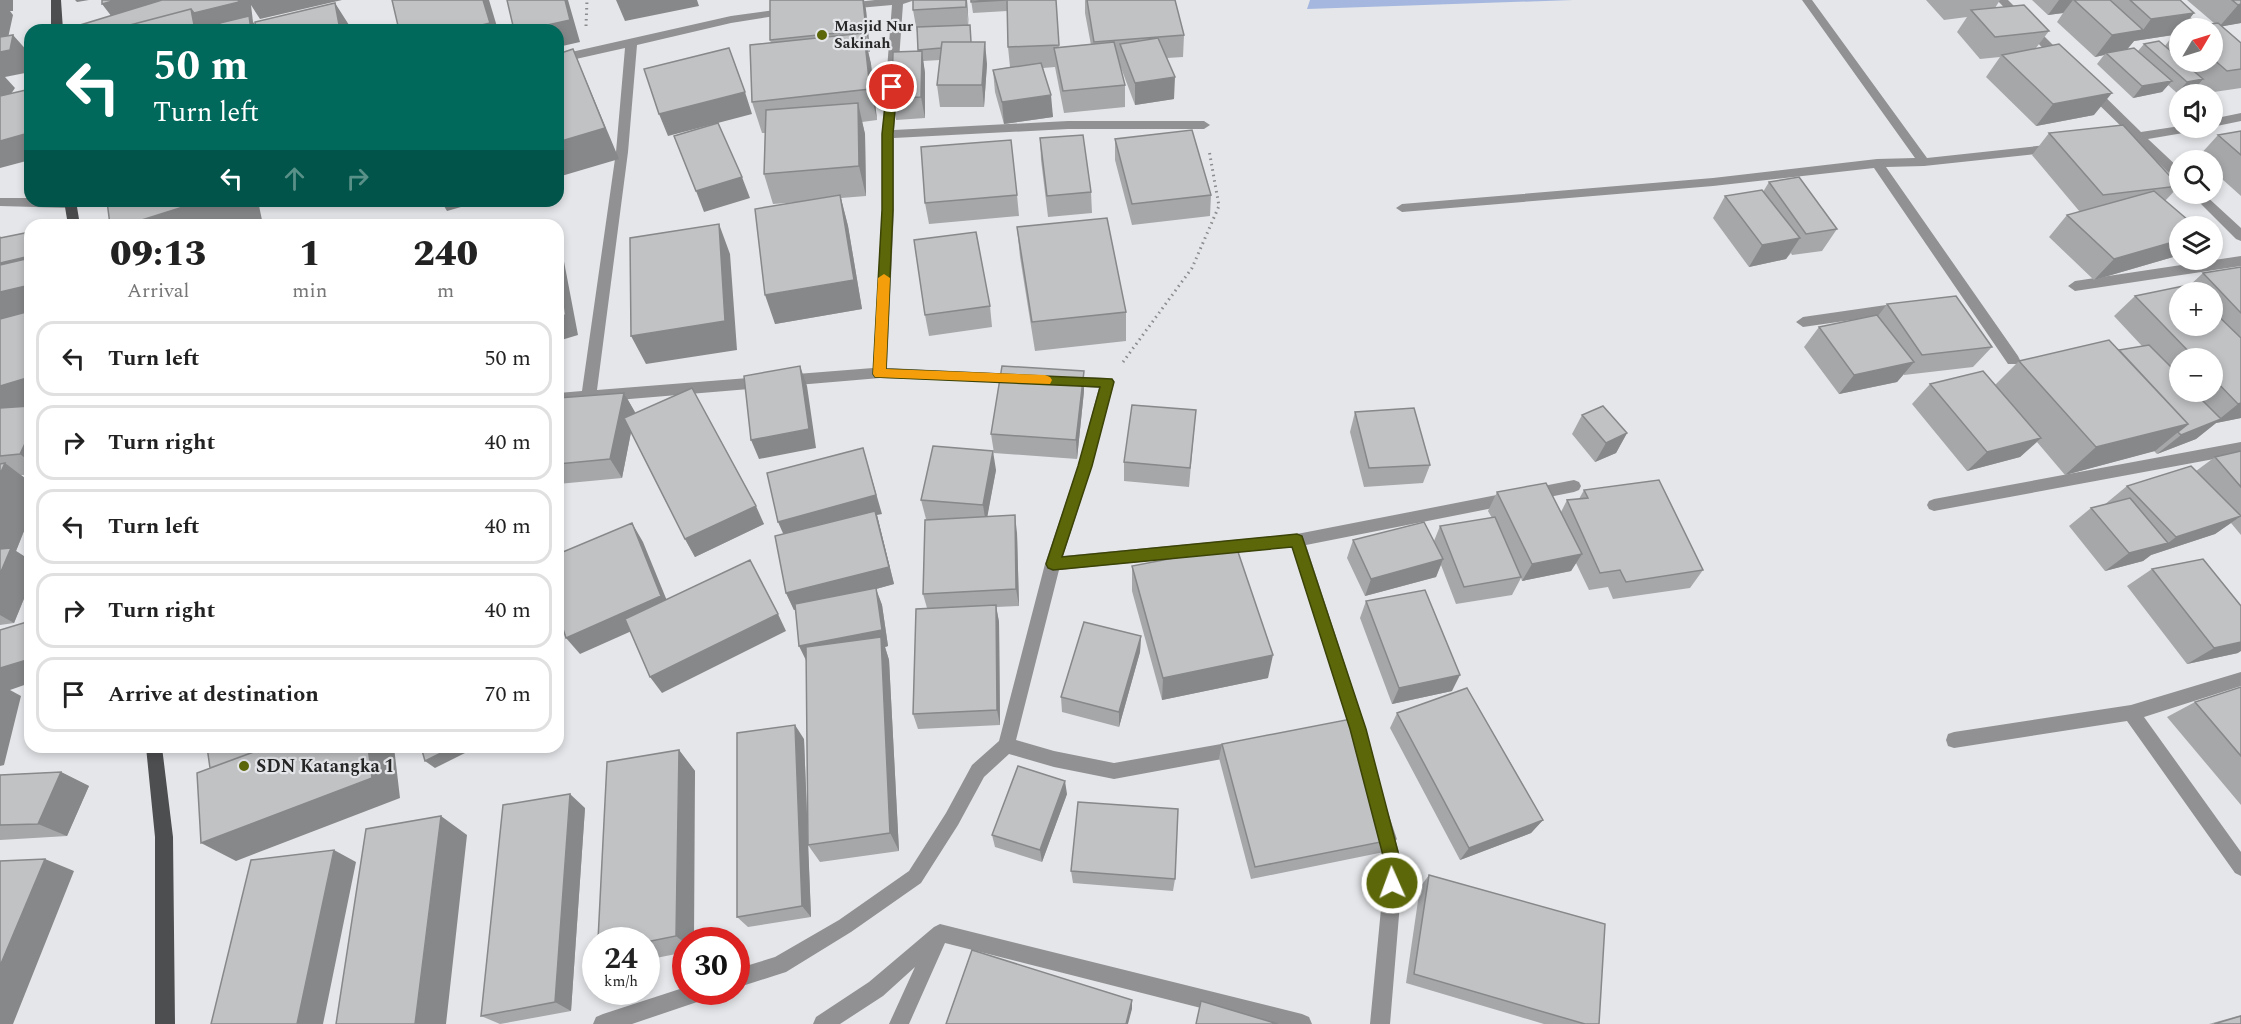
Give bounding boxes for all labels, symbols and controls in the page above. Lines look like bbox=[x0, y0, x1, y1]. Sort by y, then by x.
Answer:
place label: Masjid Nur Sakinah bbox=[834, 15, 914, 55]
north arrow bbox=[2169, 18, 2223, 72]
map controls bbox=[2169, 18, 2223, 402]
marker: Masjid Nur Sakinah bbox=[815, 28, 829, 42]
text: 50 m bbox=[153, 35, 248, 98]
icon: left bbox=[54, 48, 132, 126]
pin bbox=[866, 61, 917, 112]
icon: arrive bbox=[875, 70, 908, 103]
button: sound bbox=[2169, 84, 2223, 138]
text: Turn left bbox=[153, 92, 259, 134]
button: search bbox=[2169, 150, 2223, 204]
icon: left bbox=[215, 162, 248, 195]
icon: ahead bbox=[278, 162, 311, 195]
icon: right bbox=[341, 162, 374, 195]
button: layers bbox=[2169, 216, 2223, 270]
text: 09:13 bbox=[110, 227, 206, 282]
text: 1 bbox=[299, 227, 321, 282]
text: 240 bbox=[413, 227, 478, 282]
text: Arrival bbox=[127, 276, 189, 306]
text: min bbox=[292, 276, 327, 306]
text: m bbox=[437, 276, 454, 306]
button: + bbox=[2169, 282, 2223, 336]
icon: left bbox=[57, 342, 90, 375]
text: Turn left bbox=[108, 342, 200, 375]
text: 50 m bbox=[485, 342, 531, 375]
button: − bbox=[2169, 348, 2223, 402]
icon: right bbox=[57, 426, 90, 459]
text: Turn right bbox=[108, 426, 215, 459]
text: 40 m bbox=[485, 426, 531, 459]
icon: left bbox=[57, 510, 90, 543]
text: Turn left bbox=[108, 510, 200, 543]
text: 40 m bbox=[485, 510, 531, 543]
icon: right bbox=[57, 594, 90, 627]
text: Turn right bbox=[108, 594, 215, 627]
text: 40 m bbox=[485, 594, 531, 627]
icon: arrive bbox=[57, 678, 90, 711]
text: Arrive at destination bbox=[108, 678, 319, 711]
text: 70 m bbox=[485, 678, 531, 711]
place label: SDN Katangka 1 bbox=[256, 753, 394, 780]
marker: SDN Katangka 1 bbox=[237, 759, 251, 773]
position arrow bbox=[1360, 851, 1424, 915]
speed limit sign: 30 bbox=[672, 927, 750, 1005]
text: 24 bbox=[604, 936, 638, 982]
text: km/h bbox=[604, 970, 638, 993]

